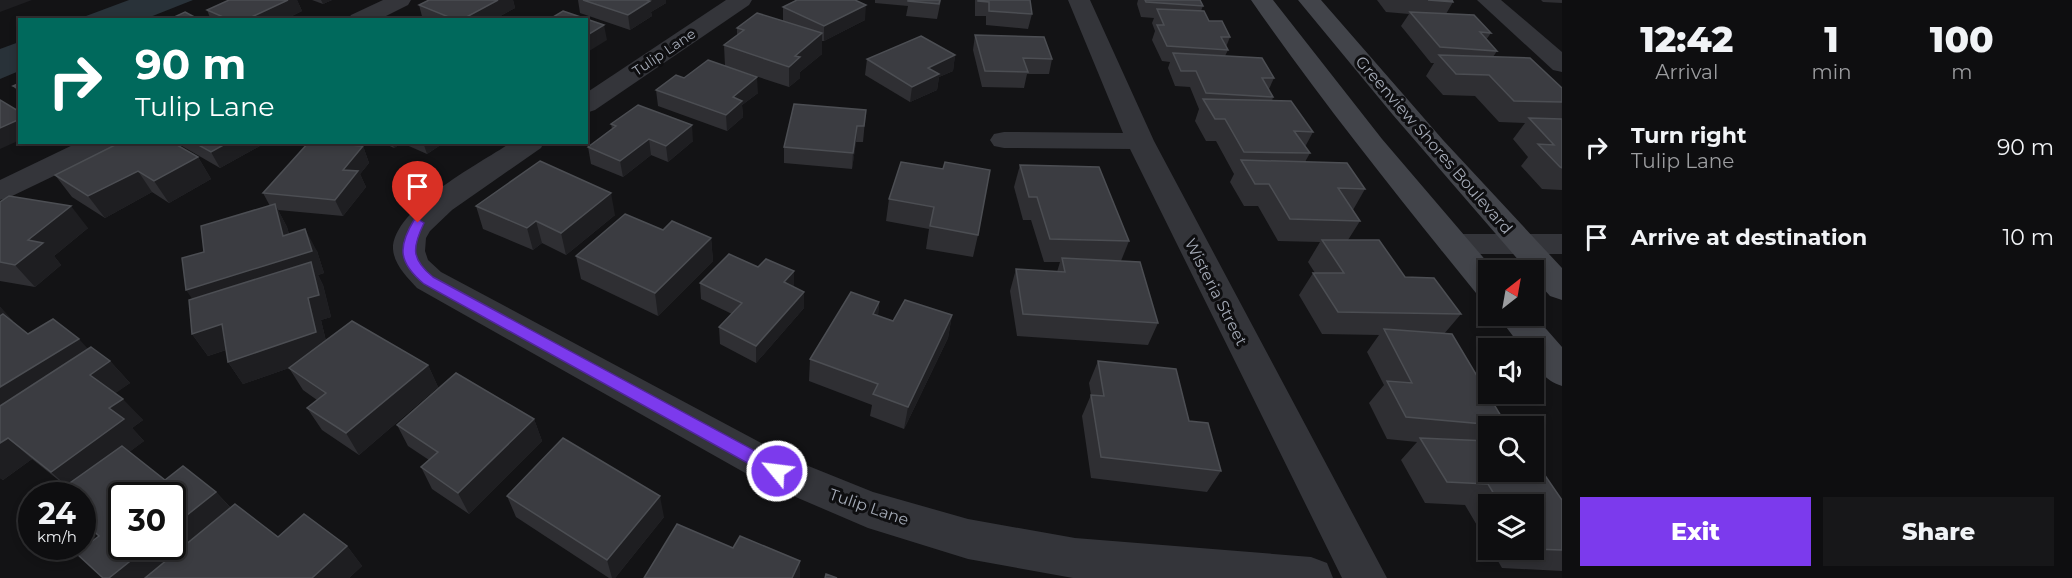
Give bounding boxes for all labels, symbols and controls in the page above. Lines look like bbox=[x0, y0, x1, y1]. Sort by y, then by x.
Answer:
text: 12:42 bbox=[1640, 17, 1733, 61]
text: 1 bbox=[1824, 17, 1839, 61]
text: 100 bbox=[1930, 17, 1994, 61]
street label: Tulip Lane bbox=[629, 24, 699, 80]
text: 90 m bbox=[135, 38, 246, 90]
icon: right bbox=[36, 42, 114, 120]
street label: Greenview Shores Boulevard bbox=[1352, 52, 1516, 238]
text: Arrival bbox=[1655, 60, 1718, 84]
text: min bbox=[1812, 60, 1852, 84]
text: m bbox=[1951, 60, 1972, 84]
text: Tulip Lane bbox=[135, 90, 275, 123]
text: Turn right bbox=[1631, 122, 1746, 149]
icon: right bbox=[1580, 131, 1613, 164]
text: 90 m bbox=[1997, 134, 2054, 161]
text: Tulip Lane bbox=[1631, 149, 1734, 173]
pin bbox=[392, 161, 443, 223]
icon: arrive bbox=[401, 170, 434, 203]
icon: arrive bbox=[1580, 221, 1613, 254]
text: Arrive at destination bbox=[1631, 224, 1867, 251]
text: 10 m bbox=[2002, 224, 2054, 251]
street label: Wisteria Street bbox=[1181, 235, 1251, 349]
north arrow bbox=[1478, 260, 1544, 326]
map controls bbox=[1478, 260, 1544, 560]
button: sound bbox=[1478, 338, 1544, 404]
button: search bbox=[1478, 416, 1544, 482]
position arrow bbox=[745, 439, 809, 503]
speed limit sign: 30 bbox=[108, 482, 186, 560]
street label: Tulip Lane bbox=[827, 485, 911, 529]
button: layers bbox=[1478, 494, 1544, 560]
text: 24 bbox=[38, 495, 76, 532]
button: Exit bbox=[1580, 497, 1811, 566]
button: Share bbox=[1823, 497, 2054, 566]
text: km/h bbox=[37, 527, 77, 546]

